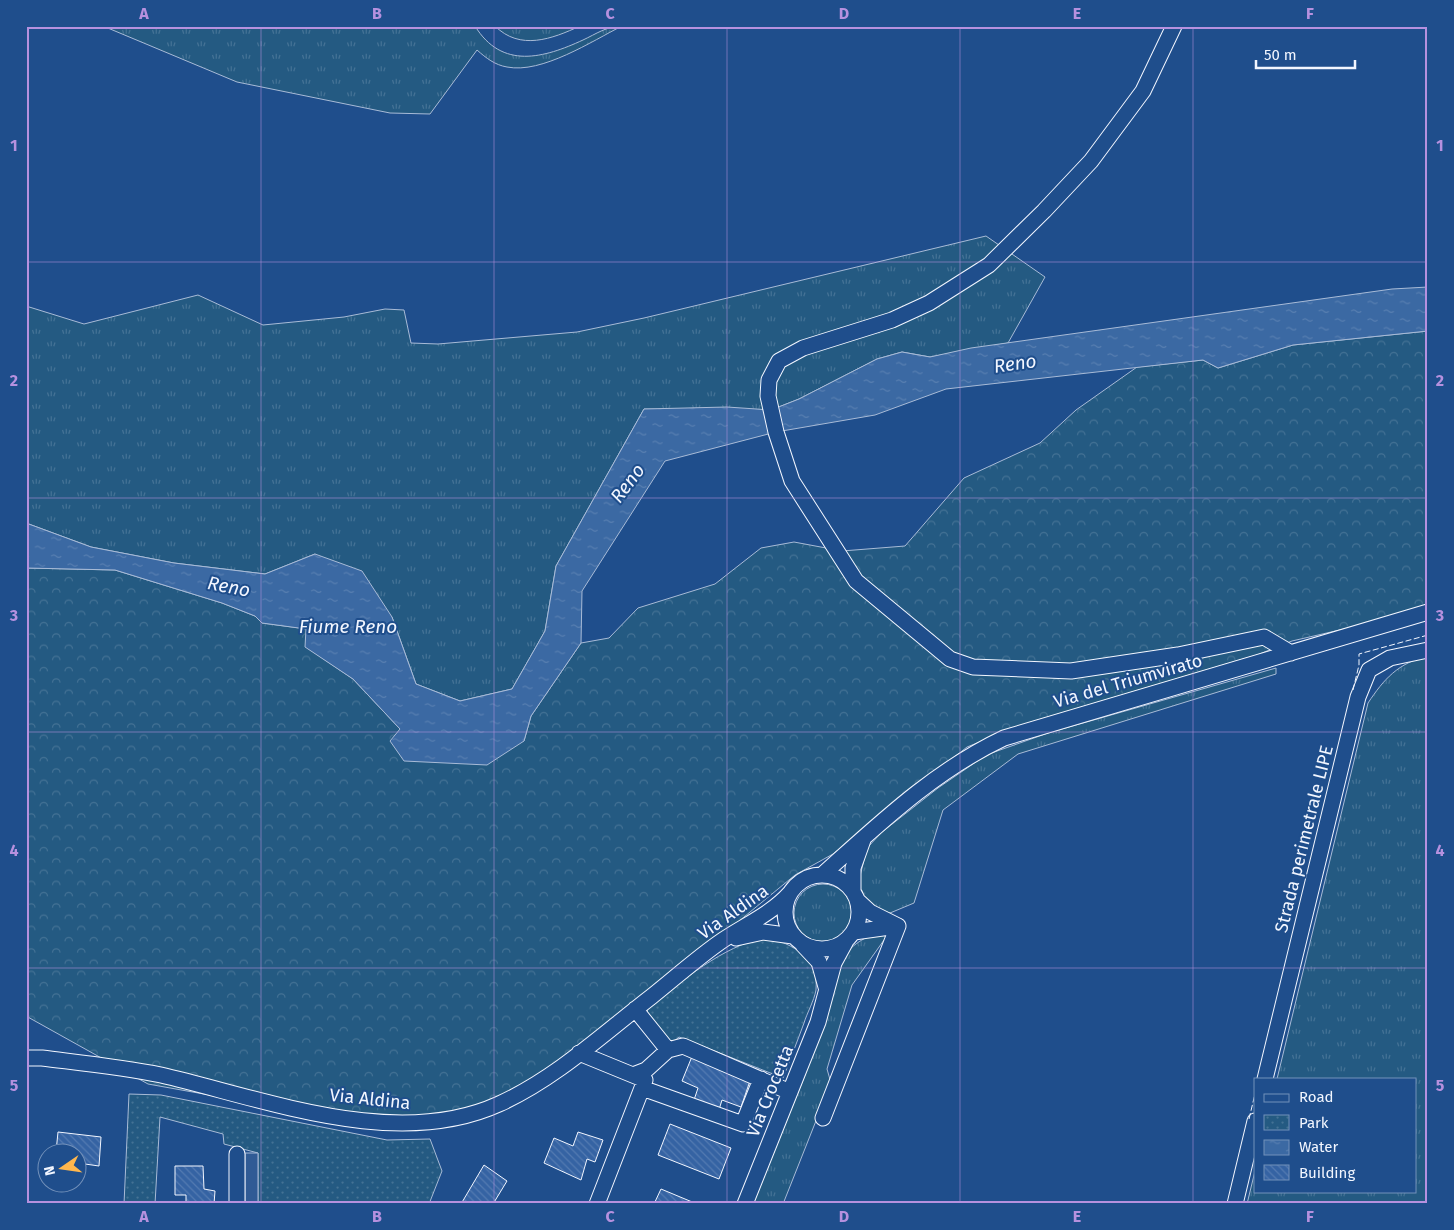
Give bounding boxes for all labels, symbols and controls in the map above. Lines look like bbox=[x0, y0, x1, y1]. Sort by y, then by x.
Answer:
text: A bbox=[138, 4, 149, 23]
text: B bbox=[372, 4, 382, 23]
text: C bbox=[605, 4, 615, 23]
text: D bbox=[839, 4, 849, 23]
text: E bbox=[1073, 4, 1081, 23]
text: F bbox=[1306, 4, 1314, 23]
scale bar bbox=[1256, 38, 1355, 70]
text: 50 m bbox=[1264, 46, 1297, 64]
text: 1 bbox=[10, 136, 18, 155]
text: 1 bbox=[1436, 136, 1444, 155]
water label: Reno bbox=[992, 349, 1038, 378]
text: 2 bbox=[10, 371, 18, 390]
text: 2 bbox=[1436, 371, 1444, 390]
water label: Reno bbox=[605, 459, 649, 507]
water label: Reno bbox=[206, 571, 252, 602]
text: 3 bbox=[9, 606, 18, 625]
text: 3 bbox=[1435, 606, 1444, 625]
water label: Fiume Reno bbox=[299, 615, 397, 638]
street label: Via del Triumvirato bbox=[1051, 649, 1205, 713]
street label: Strada perimetrale LIPE bbox=[1270, 743, 1338, 935]
text: 4 bbox=[9, 841, 19, 860]
text: 4 bbox=[1435, 841, 1445, 860]
street label: Via Aldina bbox=[693, 880, 773, 944]
street label: Via Crocetta bbox=[742, 1042, 798, 1140]
text: 5 bbox=[10, 1076, 19, 1095]
text: 5 bbox=[1436, 1076, 1445, 1095]
legend bbox=[1254, 1078, 1416, 1192]
street label: Via Aldina bbox=[328, 1084, 412, 1114]
text: Road bbox=[1299, 1088, 1334, 1106]
text: Park bbox=[1299, 1114, 1329, 1132]
text: Water bbox=[1299, 1138, 1338, 1156]
north arrow bbox=[38, 1142, 88, 1192]
text: N bbox=[40, 1164, 59, 1177]
text: Building bbox=[1299, 1164, 1355, 1182]
text: A bbox=[138, 1207, 149, 1226]
text: B bbox=[372, 1207, 382, 1226]
text: C bbox=[605, 1207, 615, 1226]
text: D bbox=[839, 1207, 849, 1226]
text: E bbox=[1073, 1207, 1081, 1226]
text: F bbox=[1306, 1207, 1314, 1226]

